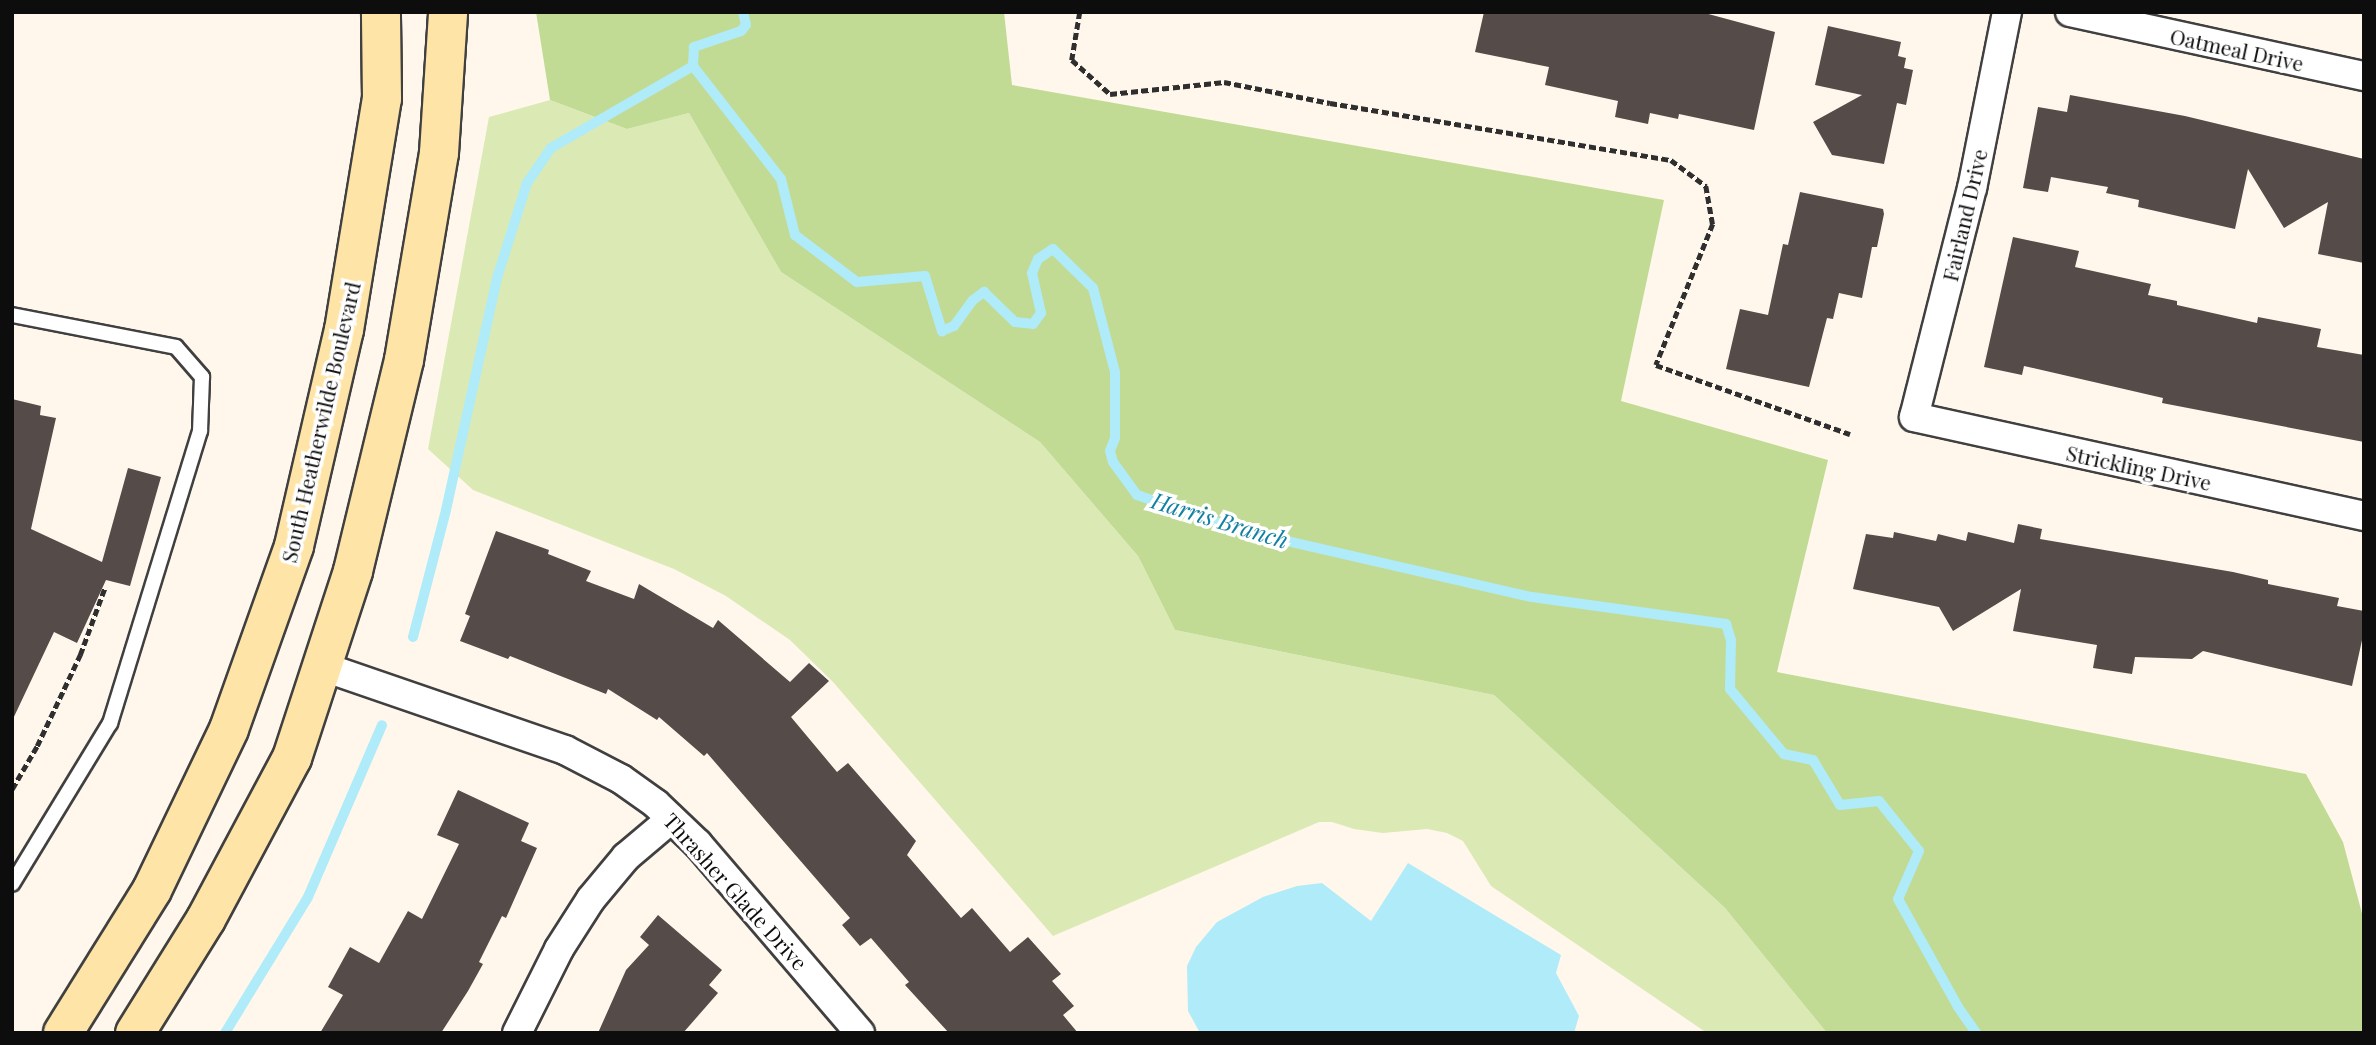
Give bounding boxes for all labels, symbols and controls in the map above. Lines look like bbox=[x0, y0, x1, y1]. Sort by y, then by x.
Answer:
street label: Oatmeal Drive bbox=[2168, 23, 2306, 75]
street label: Fairland Drive bbox=[1937, 146, 1991, 284]
street label: South Heatherwilde Boulevard bbox=[275, 279, 365, 565]
street label: Strickling Drive bbox=[2064, 439, 2214, 495]
water label: Harris Branch bbox=[1148, 486, 1292, 554]
street label: Thrasher Glade Drive bbox=[659, 807, 813, 975]

